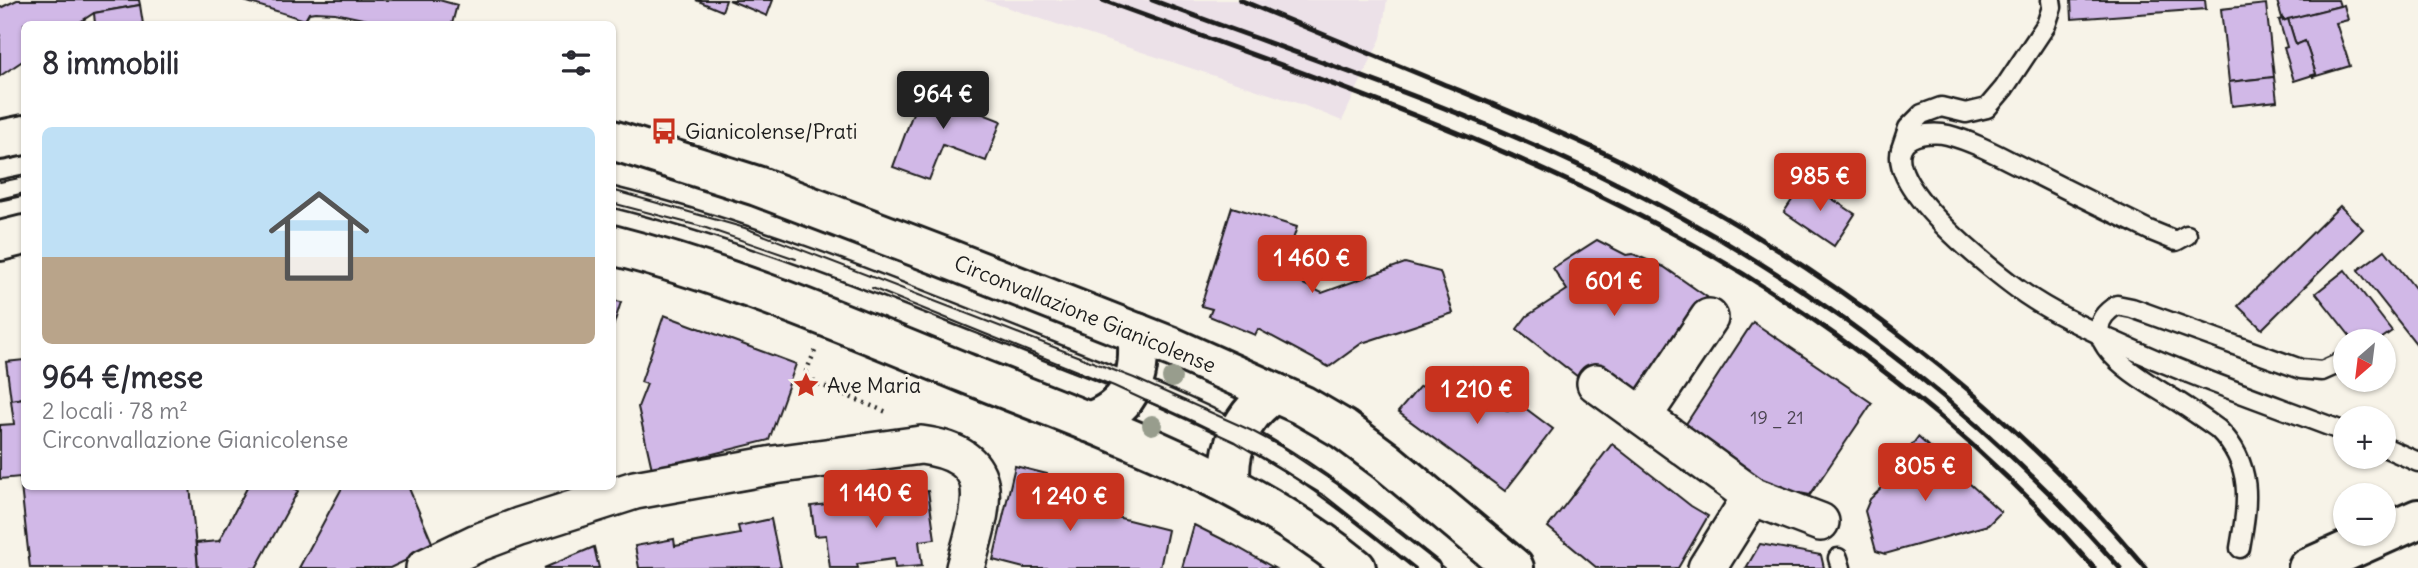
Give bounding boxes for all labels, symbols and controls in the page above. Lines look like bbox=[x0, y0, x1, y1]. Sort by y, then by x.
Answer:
text: 8 immobili bbox=[42, 44, 179, 82]
icon: filters bbox=[557, 44, 595, 82]
pin: 964 € bbox=[894, 72, 992, 131]
text: 964 € bbox=[913, 79, 973, 108]
bus stop icon: Gianicolense/Prati bbox=[649, 116, 679, 146]
place label: Gianicolense/Prati bbox=[685, 118, 857, 145]
pin: 985 € bbox=[1771, 154, 1869, 213]
text: 985 € bbox=[1790, 161, 1850, 190]
icon: home bbox=[256, 173, 382, 299]
pin: 1 460 € bbox=[1247, 236, 1377, 295]
text: 1 460 € bbox=[1274, 243, 1350, 272]
street label: Circonvallazione Gianicolense bbox=[950, 249, 1220, 379]
pin: 601 € bbox=[1565, 258, 1663, 318]
text: 601 € bbox=[1585, 266, 1643, 295]
north arrow bbox=[2333, 329, 2396, 392]
map controls bbox=[2333, 329, 2396, 546]
text: 964 €/mese bbox=[42, 358, 203, 396]
pin: 1 210 € bbox=[1412, 366, 1542, 426]
place icon: Ave Maria bbox=[791, 370, 821, 400]
place label: Ave Maria bbox=[827, 372, 921, 399]
text: 1 210 € bbox=[1441, 374, 1513, 403]
text: 2 locali · 78 m² bbox=[42, 396, 188, 425]
house number: 19 _ 21 bbox=[1750, 406, 1804, 429]
button: + bbox=[2333, 406, 2396, 469]
text: Circonvallazione Gianicolense bbox=[42, 425, 348, 454]
pin: 805 € bbox=[1876, 444, 1974, 503]
text: 805 € bbox=[1894, 451, 1956, 480]
pin: 1 140 € bbox=[811, 470, 941, 530]
pin: 1 240 € bbox=[1005, 474, 1135, 533]
text: 1 140 € bbox=[840, 478, 912, 507]
text: 1 240 € bbox=[1032, 481, 1108, 510]
button: − bbox=[2333, 483, 2396, 546]

